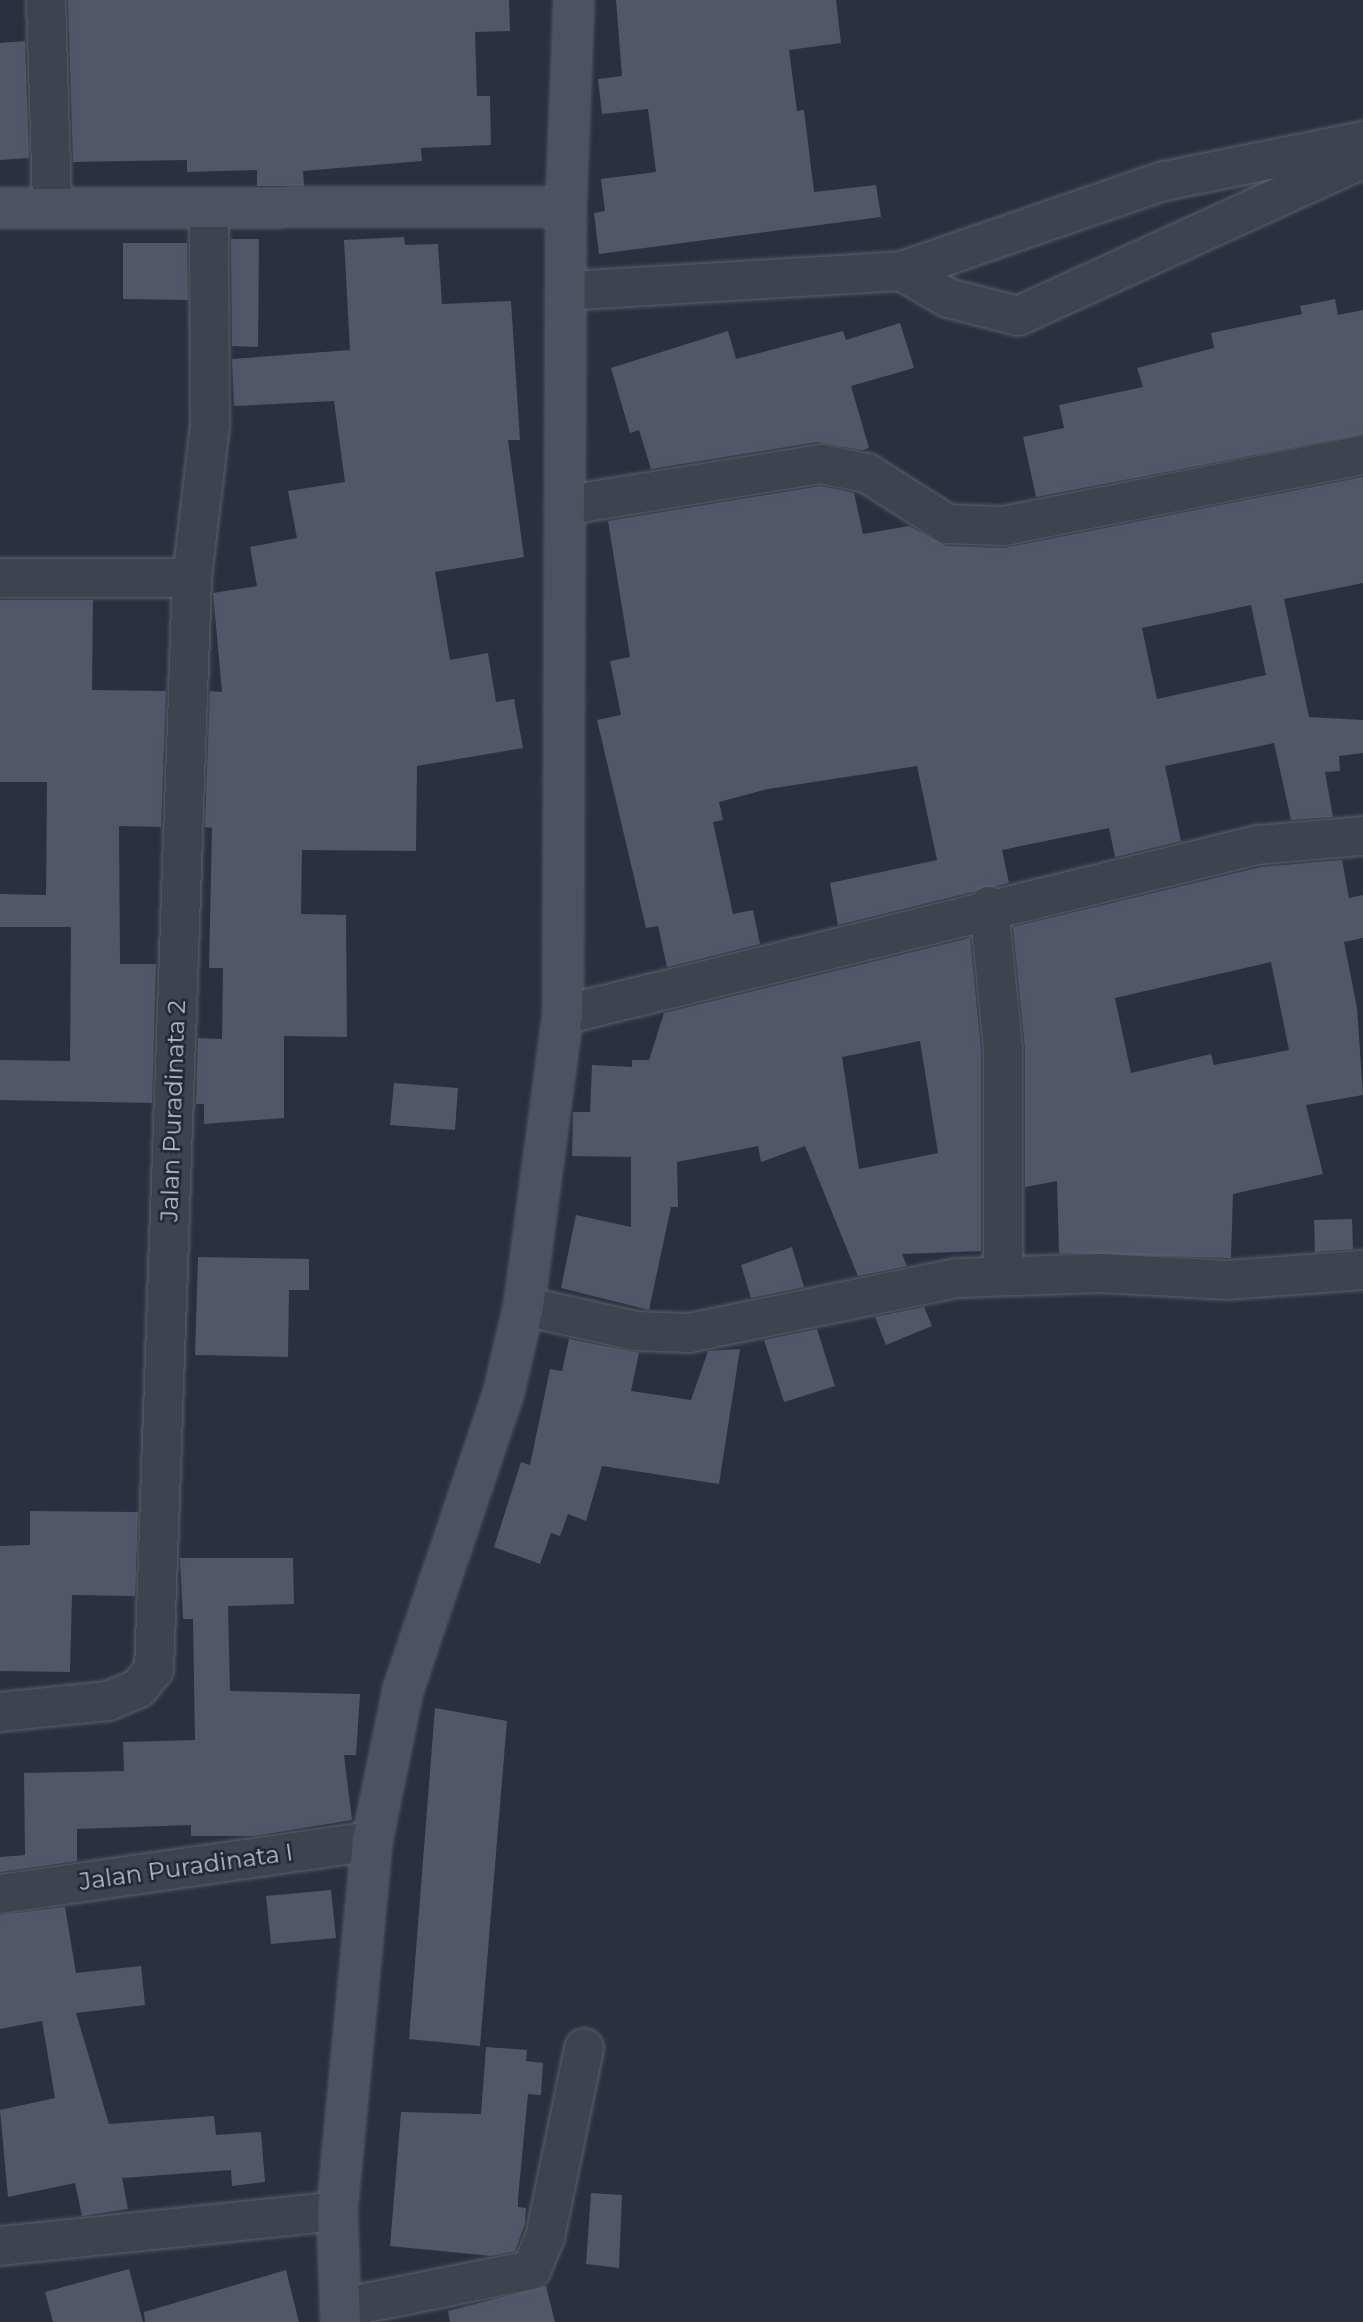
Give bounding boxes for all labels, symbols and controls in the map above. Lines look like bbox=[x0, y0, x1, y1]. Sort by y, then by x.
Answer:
street label: Jalan Puradinata 2 bbox=[155, 1000, 191, 1222]
street label: Jalan Puradinata I bbox=[77, 1838, 295, 1896]

